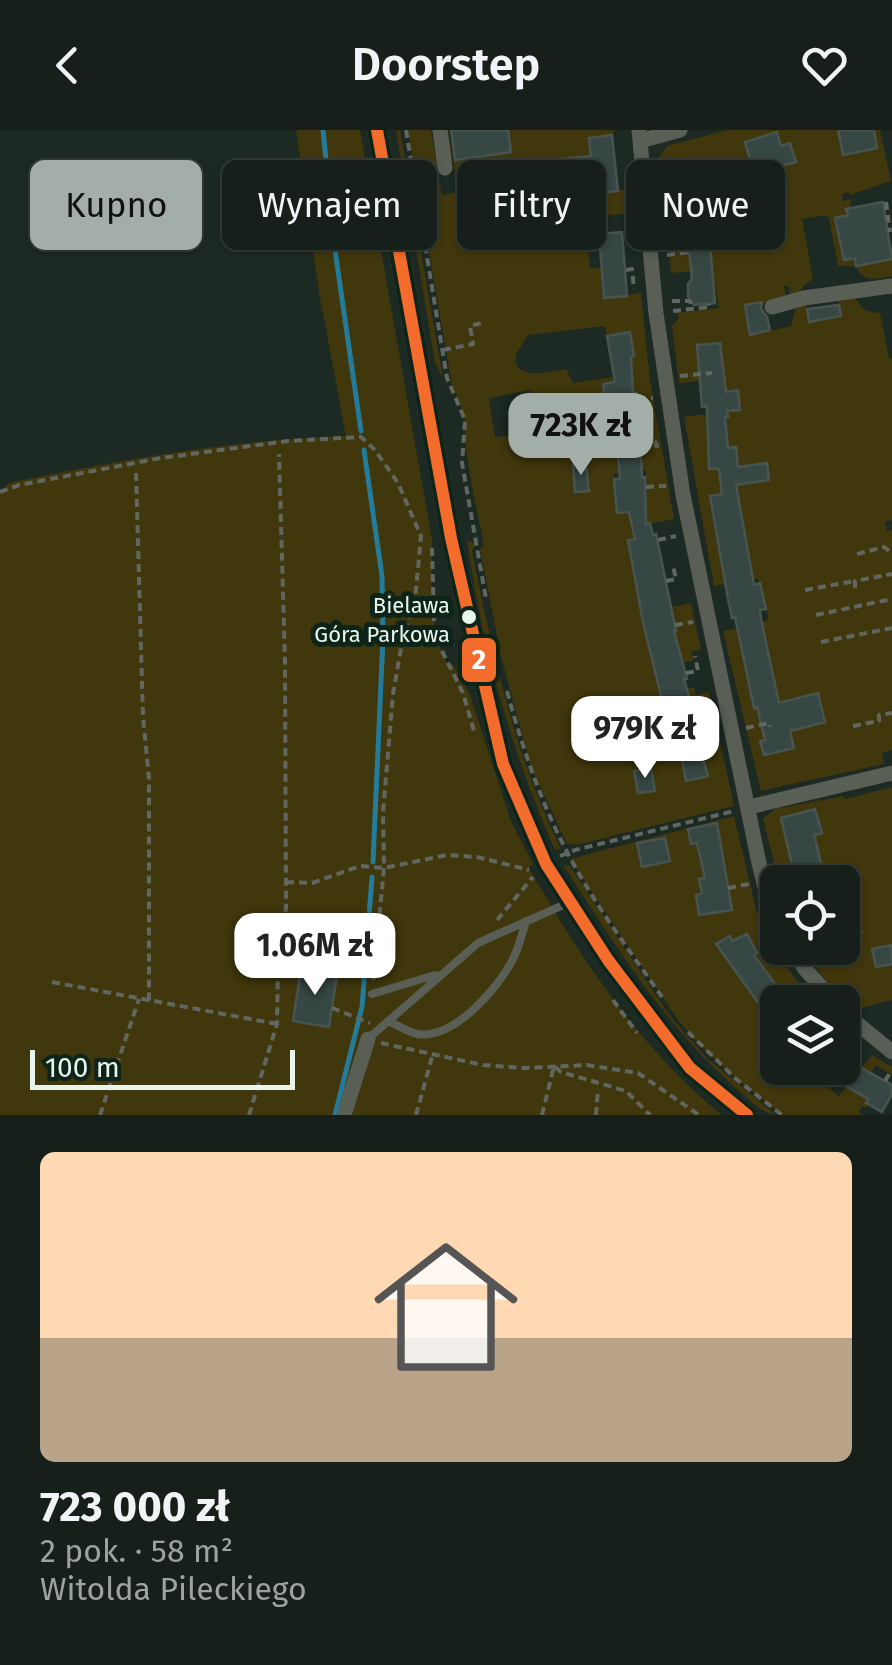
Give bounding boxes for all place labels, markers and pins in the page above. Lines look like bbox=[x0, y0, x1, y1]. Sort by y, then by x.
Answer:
pin: 723K zł bbox=[489, 393, 673, 478]
place label: Bielawa Góra Parkowa bbox=[314, 592, 450, 648]
marker: Bielawa Góra Parkowa bbox=[459, 607, 479, 627]
pin: 979K zł bbox=[553, 696, 737, 781]
pin: 1.06M zł bbox=[212, 913, 418, 998]

